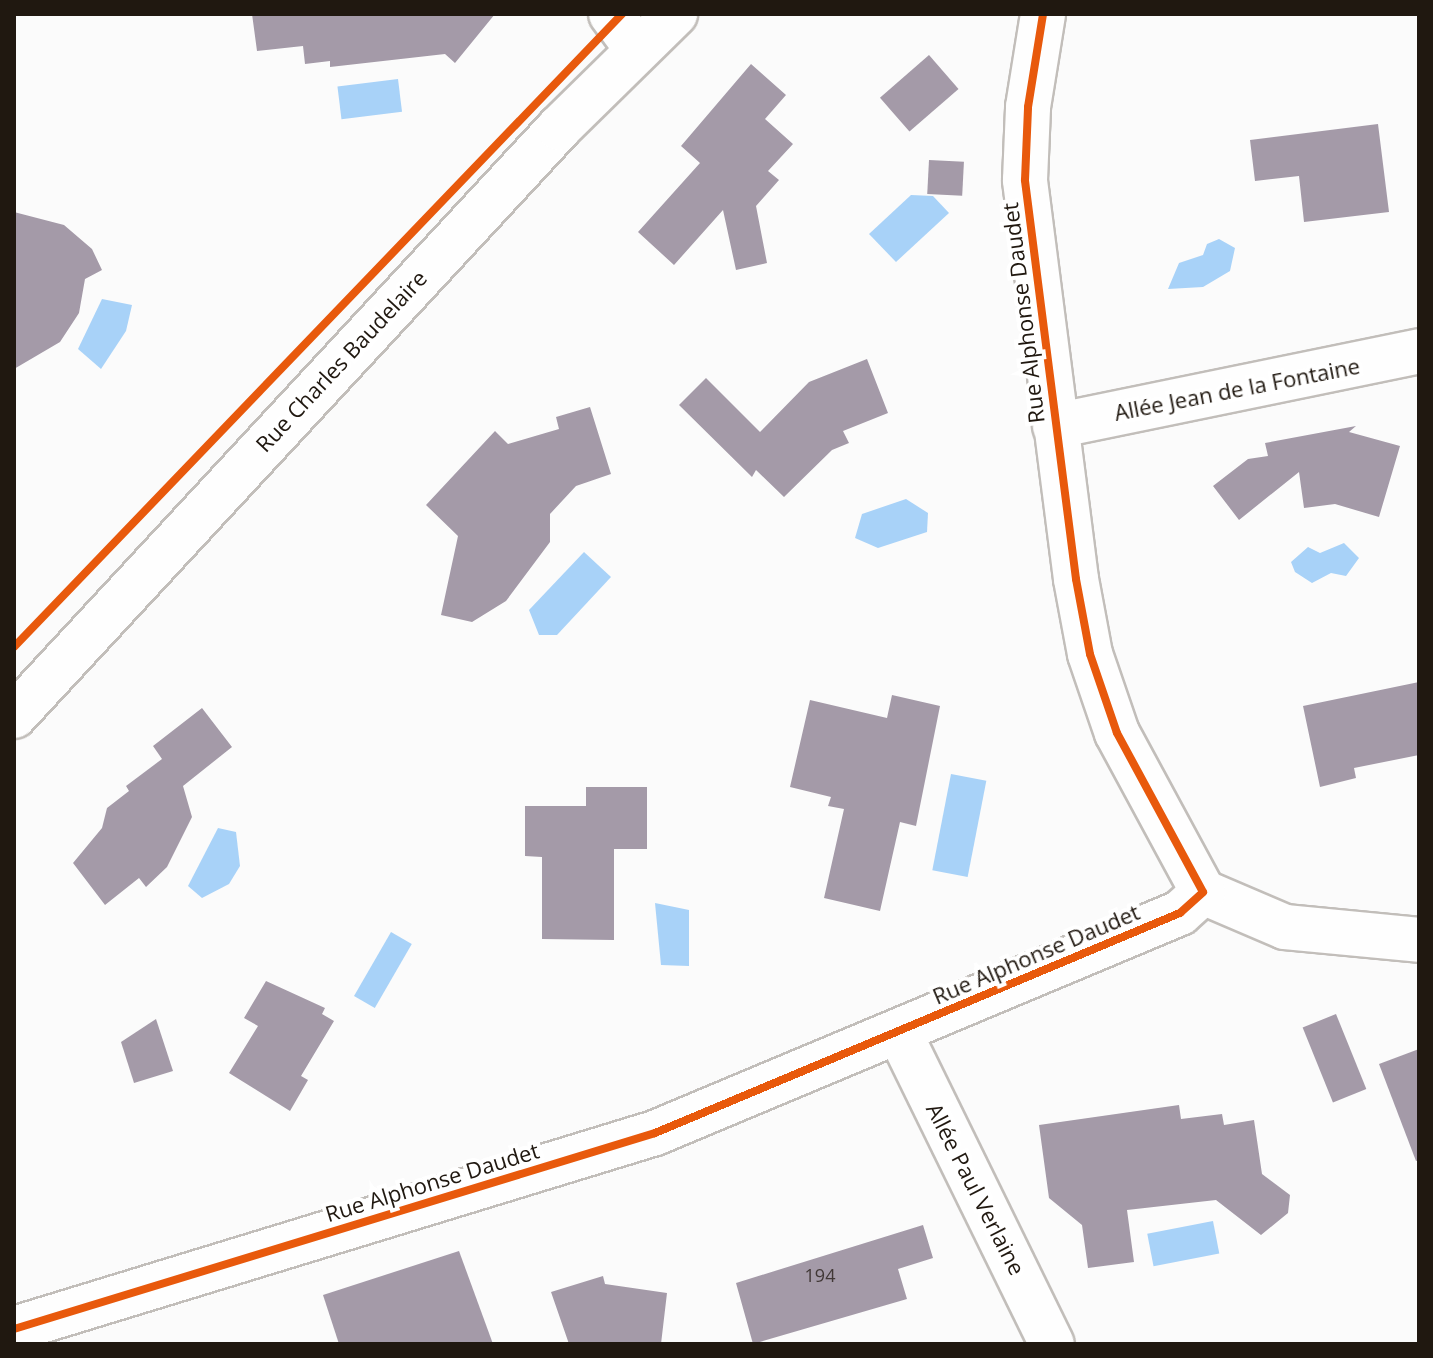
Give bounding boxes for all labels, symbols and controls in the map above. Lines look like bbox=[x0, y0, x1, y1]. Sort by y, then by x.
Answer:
street label: Rue Alphonse Daudet bbox=[996, 201, 1050, 425]
street label: Rue Charles Baudelaire bbox=[250, 265, 432, 457]
street label: Allée Jean de la Fontaine bbox=[1112, 352, 1362, 426]
street label: Rue Alphonse Daudet bbox=[929, 898, 1143, 1010]
street label: Allée Paul Verlaine bbox=[921, 1099, 1031, 1279]
street label: Rue Alphonse Daudet bbox=[322, 1137, 542, 1227]
house number: 194 bbox=[805, 1264, 835, 1286]

